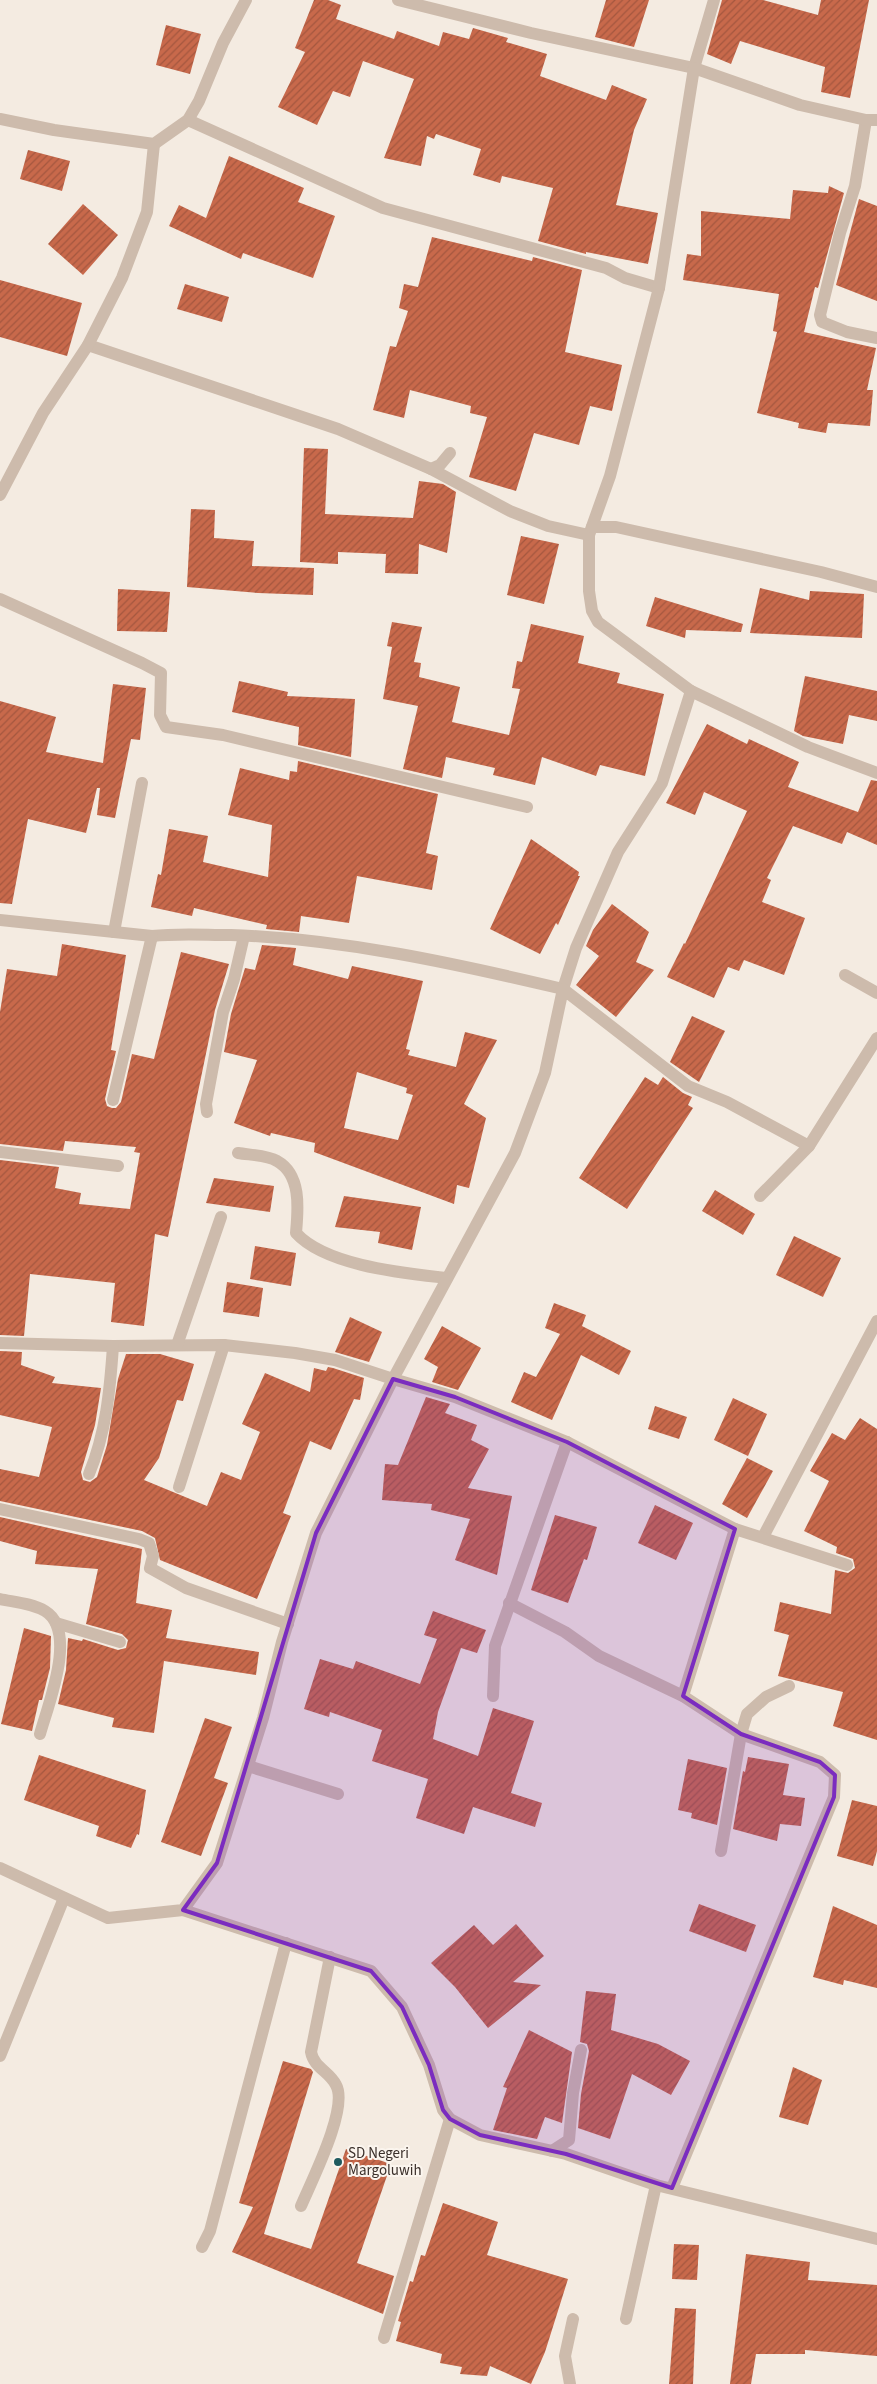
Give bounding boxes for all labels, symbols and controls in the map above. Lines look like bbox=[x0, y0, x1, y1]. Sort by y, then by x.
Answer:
place label: SD Negeri Margoluwih bbox=[348, 2143, 422, 2181]
marker: SD Negeri Margoluwih bbox=[332, 2156, 344, 2168]

